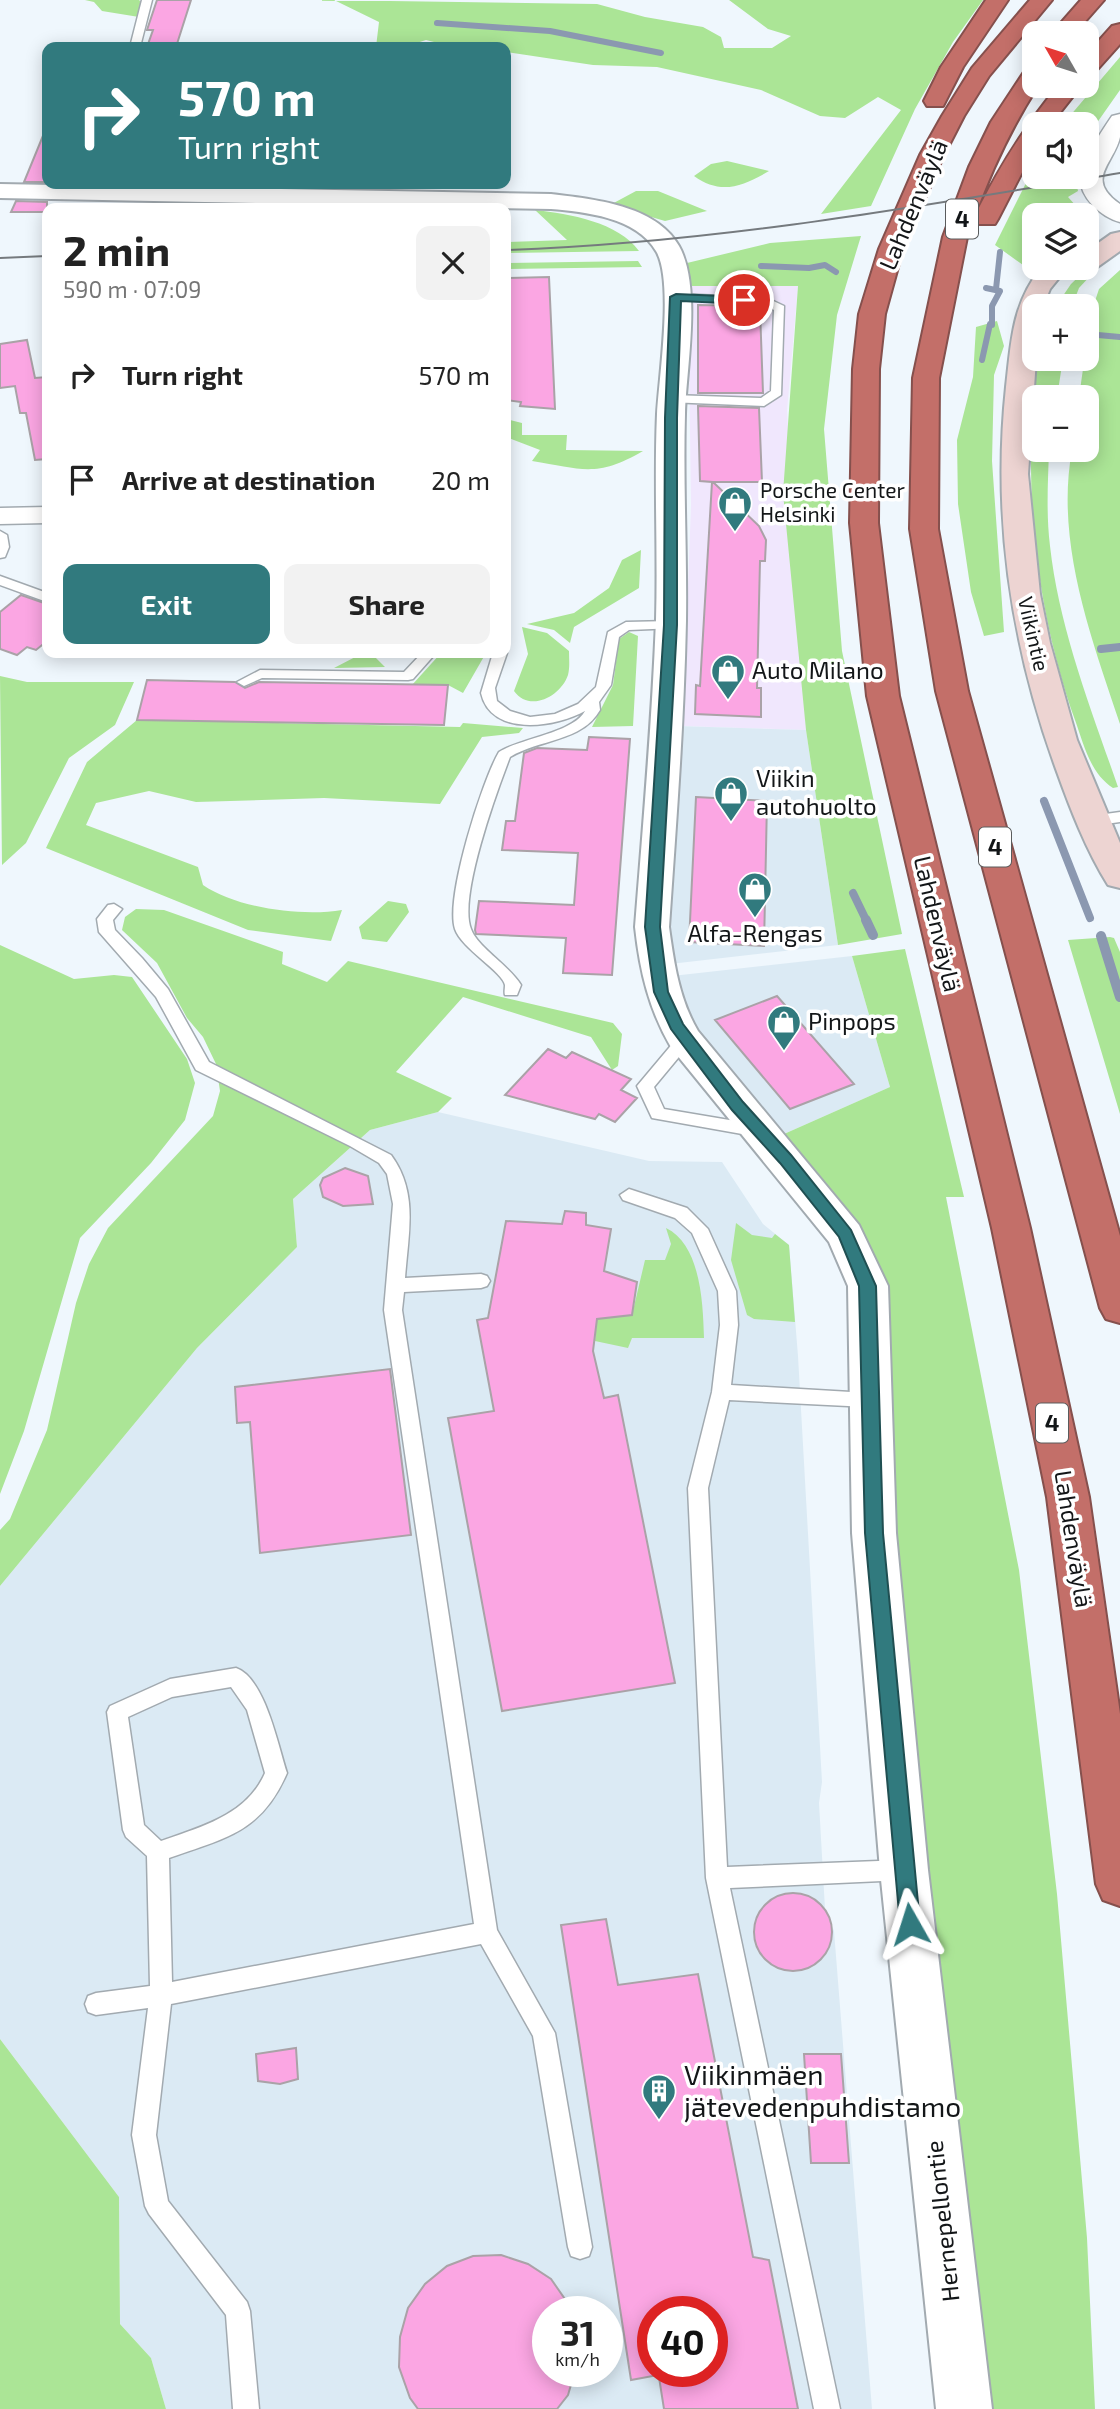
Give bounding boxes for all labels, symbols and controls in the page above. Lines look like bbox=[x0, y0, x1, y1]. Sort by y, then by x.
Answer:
north arrow bbox=[1022, 21, 1099, 98]
map controls bbox=[1022, 21, 1099, 462]
text: 570 m bbox=[178, 67, 316, 126]
icon: right bbox=[63, 70, 154, 161]
button: sound bbox=[1022, 112, 1099, 189]
text: Turn right bbox=[178, 127, 320, 165]
street label: Lahdenväylä bbox=[872, 135, 953, 274]
road number: 4 bbox=[946, 200, 978, 238]
button: layers bbox=[1022, 203, 1099, 280]
text: 2 min bbox=[63, 224, 170, 274]
button: close bbox=[416, 226, 490, 300]
pin bbox=[714, 270, 774, 330]
text: 590 m · 07:09 bbox=[63, 275, 201, 303]
icon: arrive bbox=[725, 281, 763, 319]
button: + bbox=[1022, 294, 1099, 371]
icon: right bbox=[63, 356, 101, 394]
text: Turn right bbox=[122, 359, 243, 390]
text: 570 m bbox=[418, 359, 490, 390]
button: − bbox=[1022, 385, 1099, 462]
icon: arrive bbox=[63, 461, 101, 499]
text: Arrive at destination bbox=[122, 464, 375, 495]
text: 20 m bbox=[431, 464, 490, 495]
place label: Porsche Center Helsinki bbox=[760, 477, 905, 526]
shop icon: Porsche Center Helsinki bbox=[716, 484, 754, 533]
button: Exit bbox=[63, 564, 270, 644]
button: Share bbox=[284, 564, 490, 644]
street label: Viikintie bbox=[1014, 594, 1055, 673]
shop icon: Auto Milano bbox=[709, 652, 747, 701]
place label: Auto Milano bbox=[752, 655, 884, 684]
place label: Viikin autohuolto bbox=[756, 763, 877, 820]
shop icon: Viikin autohuolto bbox=[712, 774, 750, 823]
road number: 4 bbox=[979, 828, 1011, 866]
street label: Lahdenväylä bbox=[909, 853, 968, 995]
shop icon: Alfa-Rengas bbox=[736, 870, 774, 919]
place label: Alfa-Rengas bbox=[687, 918, 823, 947]
shop icon: Pinpops bbox=[765, 1003, 803, 1052]
place label: Pinpops bbox=[808, 1006, 896, 1035]
road number: 4 bbox=[1036, 1404, 1068, 1442]
street label: Lahdenväylä bbox=[1049, 1468, 1100, 1610]
position arrow bbox=[873, 1887, 947, 1961]
place label: Viikinmäen jätevedenpuhdistamo bbox=[684, 2057, 961, 2123]
building icon: Viikinmäen jätevedenpuhdistamo bbox=[640, 2072, 678, 2121]
street label: Hernepellontie bbox=[919, 2139, 964, 2303]
speed limit sign: 40 bbox=[637, 2296, 728, 2387]
text: 31 bbox=[560, 2311, 595, 2353]
text: km/h bbox=[555, 2348, 600, 2370]

